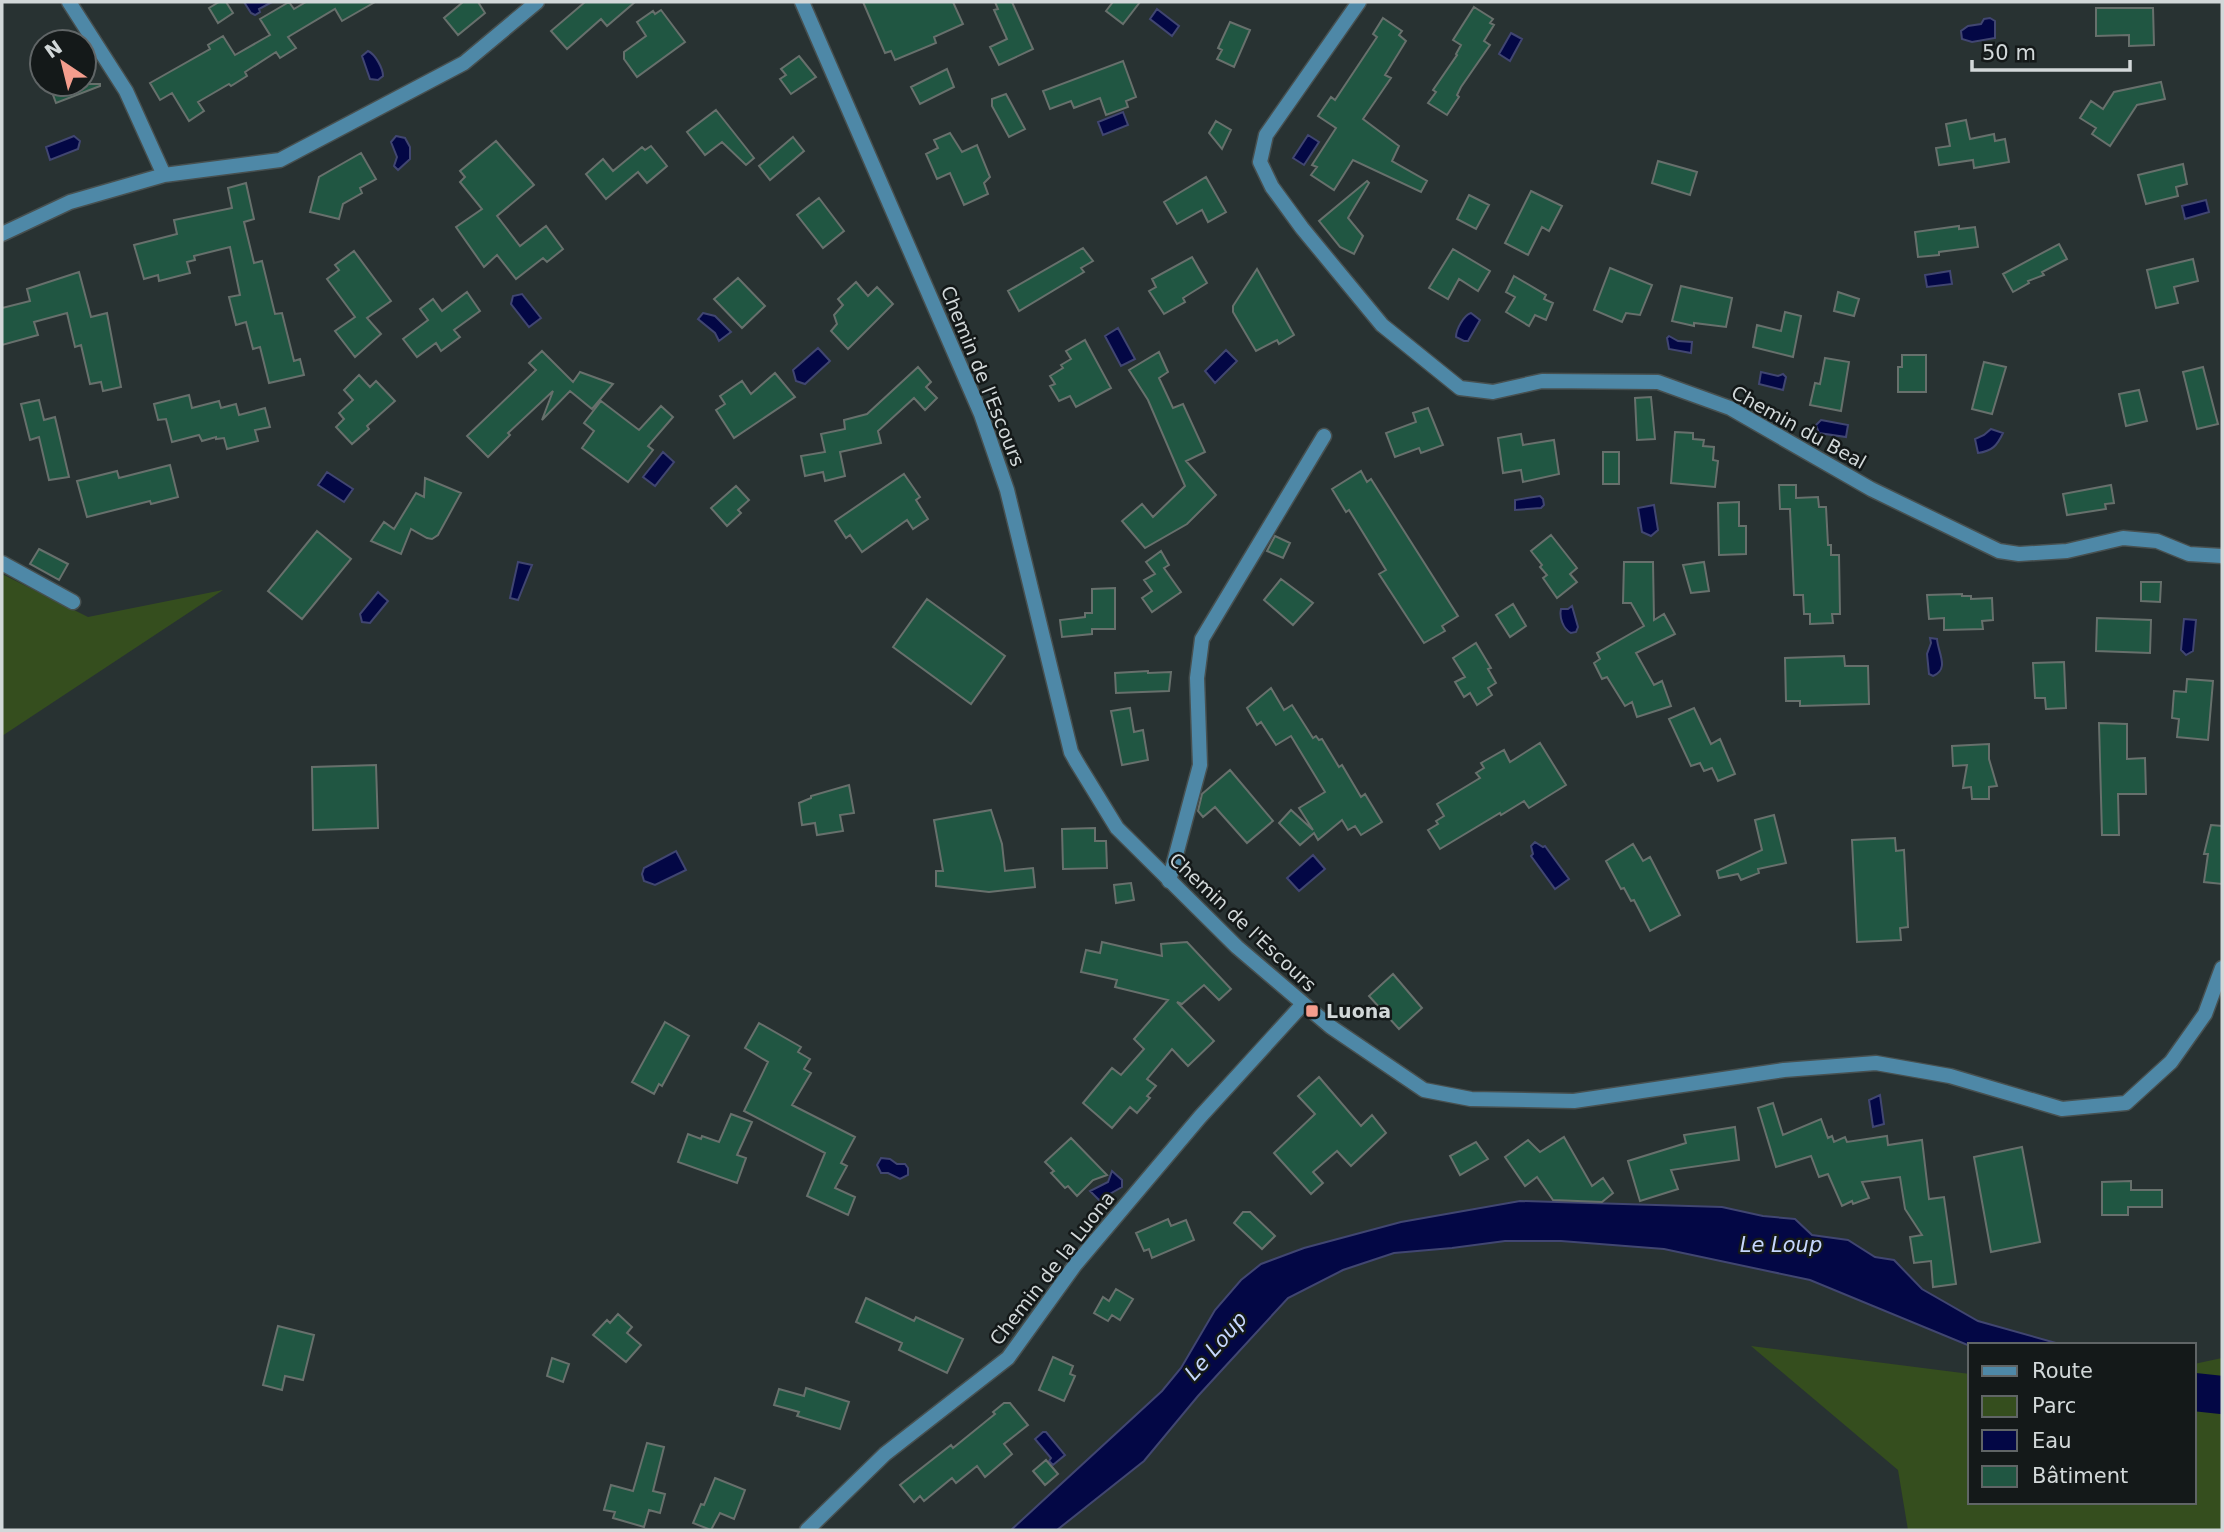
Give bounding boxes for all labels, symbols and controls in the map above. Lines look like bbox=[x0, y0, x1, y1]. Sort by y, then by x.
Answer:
north arrow bbox=[28, 28, 98, 98]
scale bar bbox=[1972, 28, 2130, 72]
text: N bbox=[40, 36, 66, 63]
text: 50 m bbox=[1982, 41, 2036, 65]
street label: Chemin de l'Escours bbox=[937, 282, 1029, 470]
street label: Chemin du Beal bbox=[1728, 381, 1870, 473]
street label: Chemin de l'Escours bbox=[1165, 848, 1321, 996]
place label: Luona bbox=[1326, 1000, 1391, 1022]
marker: Luona bbox=[1304, 1003, 1320, 1019]
street label: Chemin de la Luona bbox=[985, 1187, 1119, 1349]
water label: Le Loup bbox=[1740, 1233, 1822, 1257]
water label: Le Loup bbox=[1180, 1307, 1252, 1385]
legend bbox=[1968, 1343, 2196, 1504]
text: Route bbox=[2032, 1359, 2093, 1383]
text: Parc bbox=[2032, 1394, 2076, 1418]
text: Eau bbox=[2032, 1429, 2071, 1453]
text: Bâtiment bbox=[2032, 1464, 2128, 1488]

